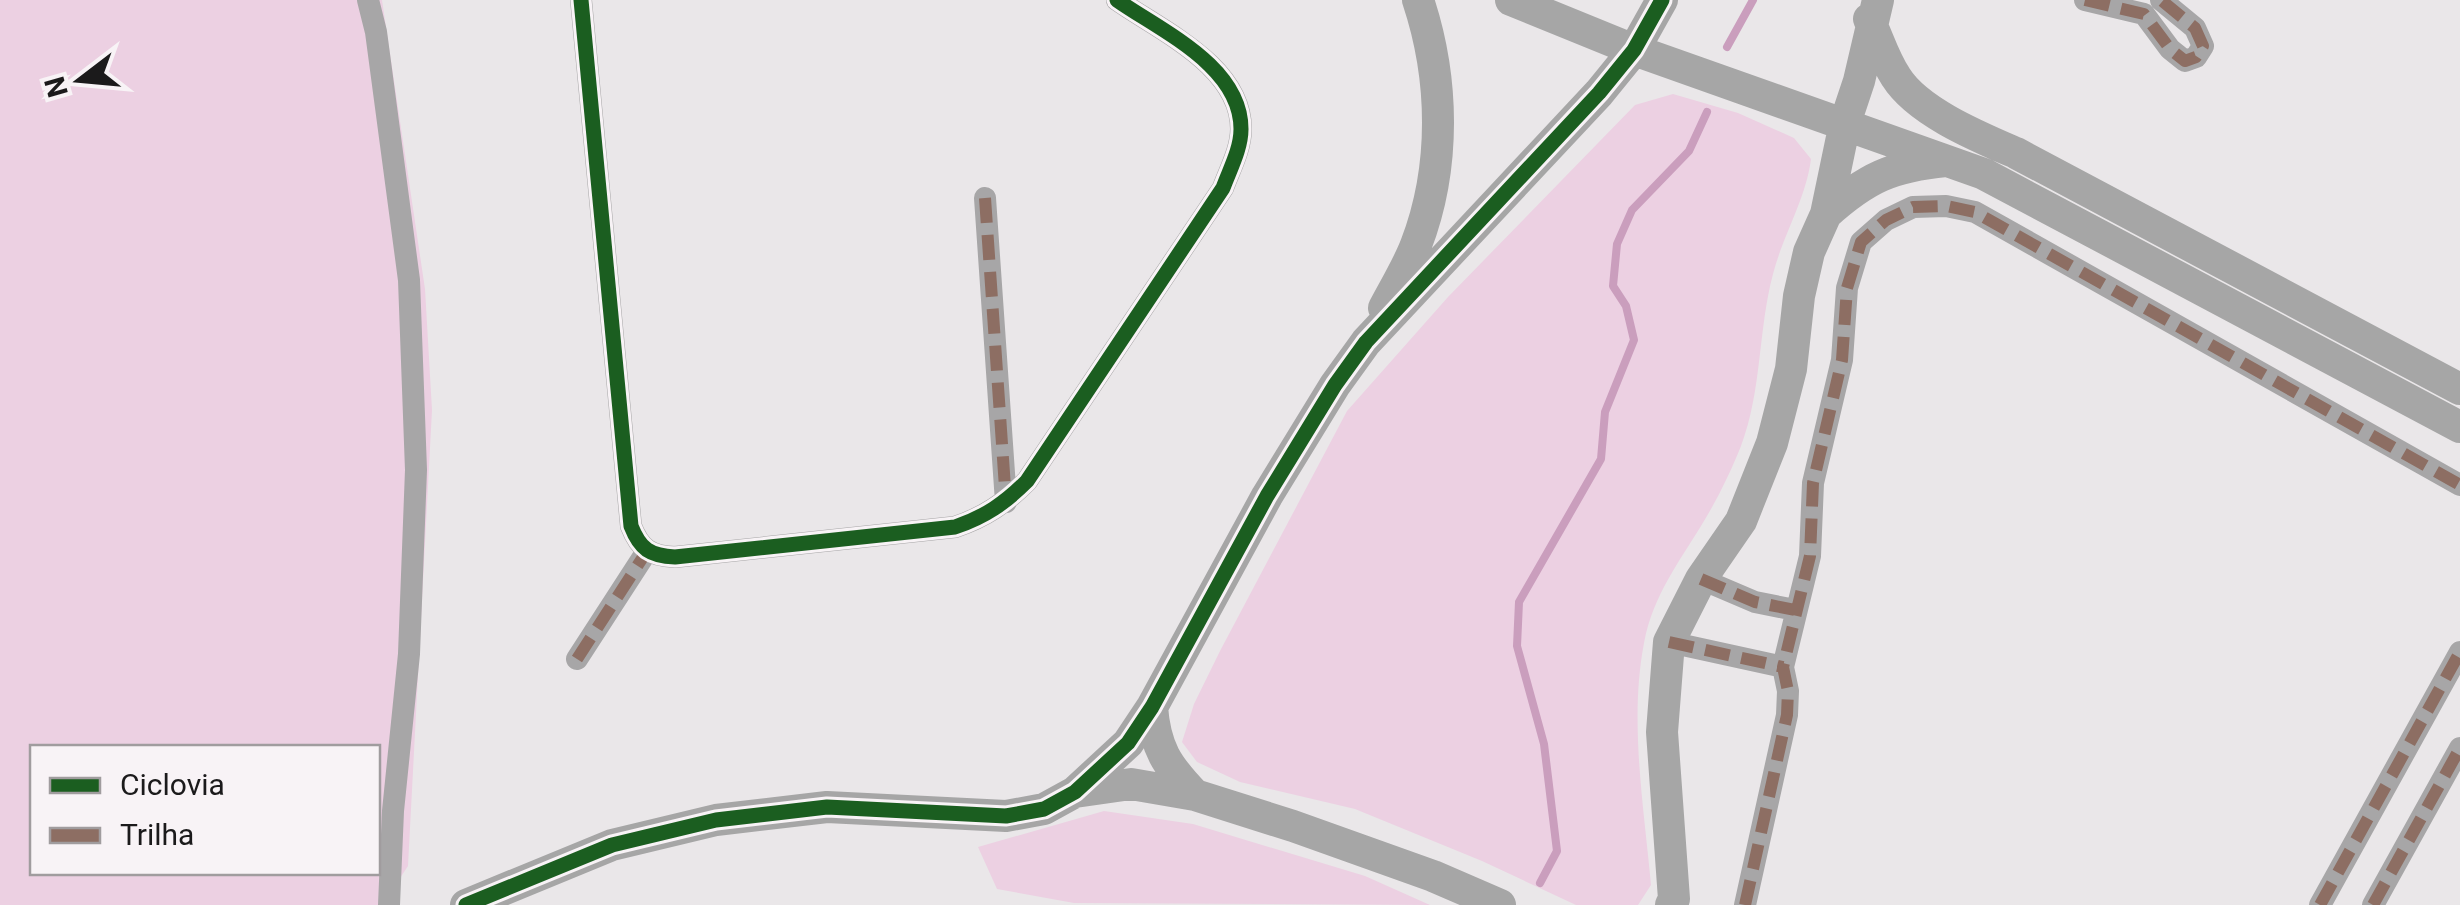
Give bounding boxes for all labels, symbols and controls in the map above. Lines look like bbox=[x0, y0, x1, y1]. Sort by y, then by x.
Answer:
north arrow bbox=[30, 30, 130, 130]
text: N bbox=[38, 73, 75, 101]
legend bbox=[30, 745, 380, 875]
text: Ciclovia bbox=[120, 767, 225, 802]
text: Trilha bbox=[120, 817, 194, 852]

